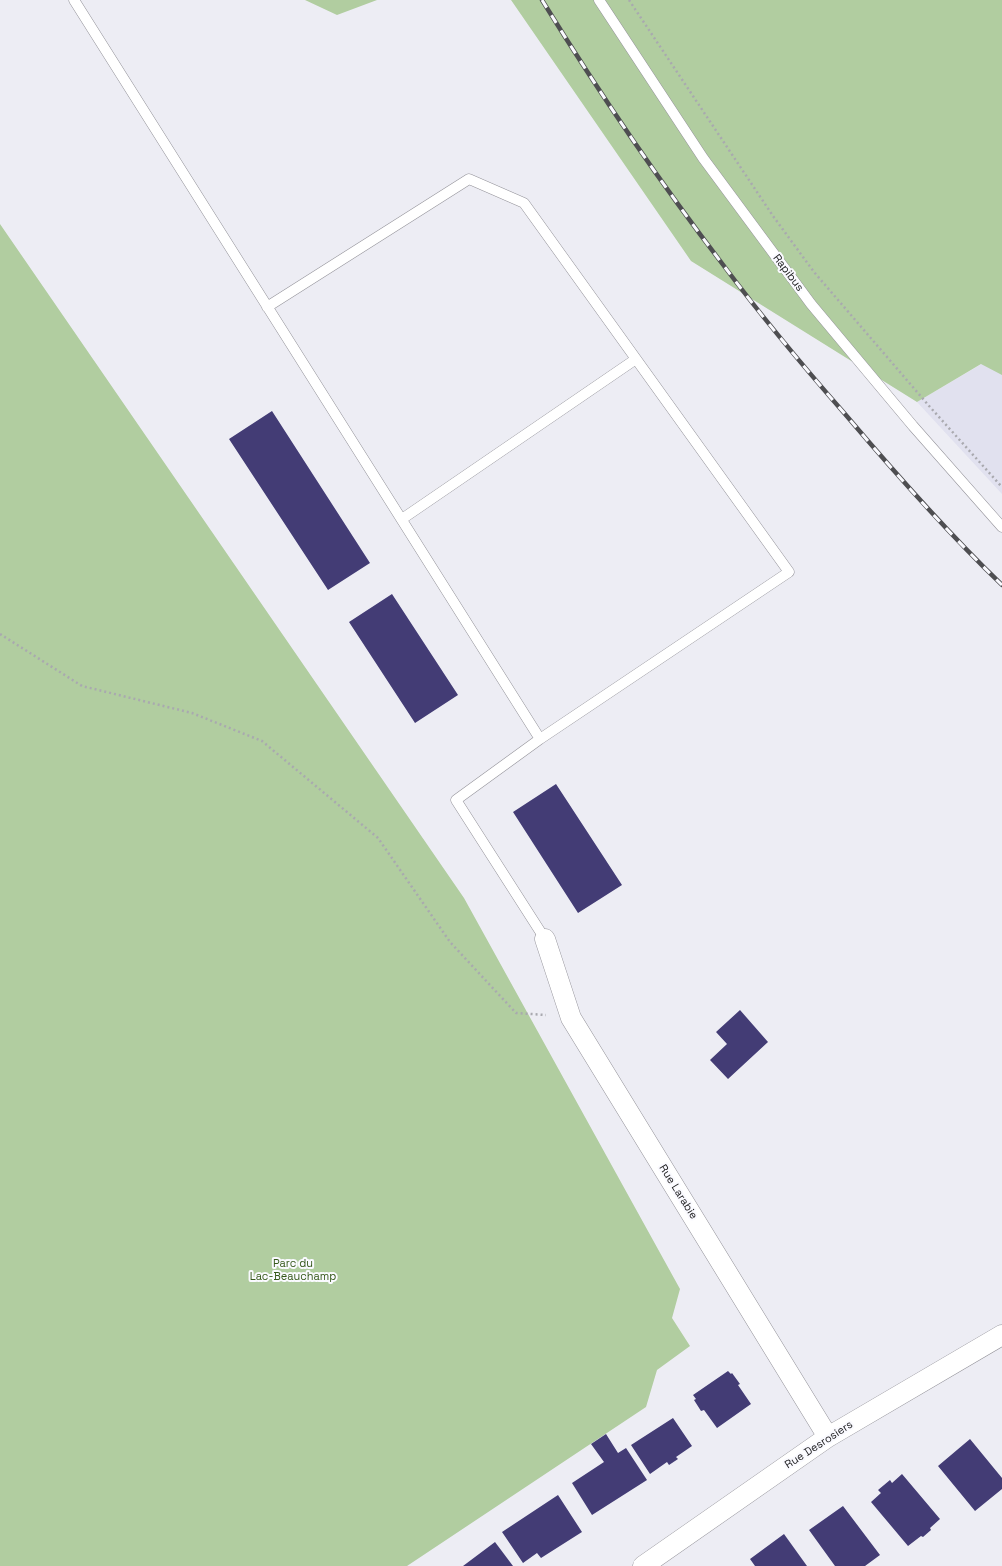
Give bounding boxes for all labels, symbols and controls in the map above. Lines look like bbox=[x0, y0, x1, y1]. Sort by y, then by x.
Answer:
street label: Rapibus bbox=[770, 252, 806, 294]
street label: Rue Larabie bbox=[656, 1162, 700, 1222]
park label: Parc du Lac-Beauchamp bbox=[250, 1257, 336, 1283]
street label: Rue Desrosiers bbox=[783, 1418, 855, 1472]

